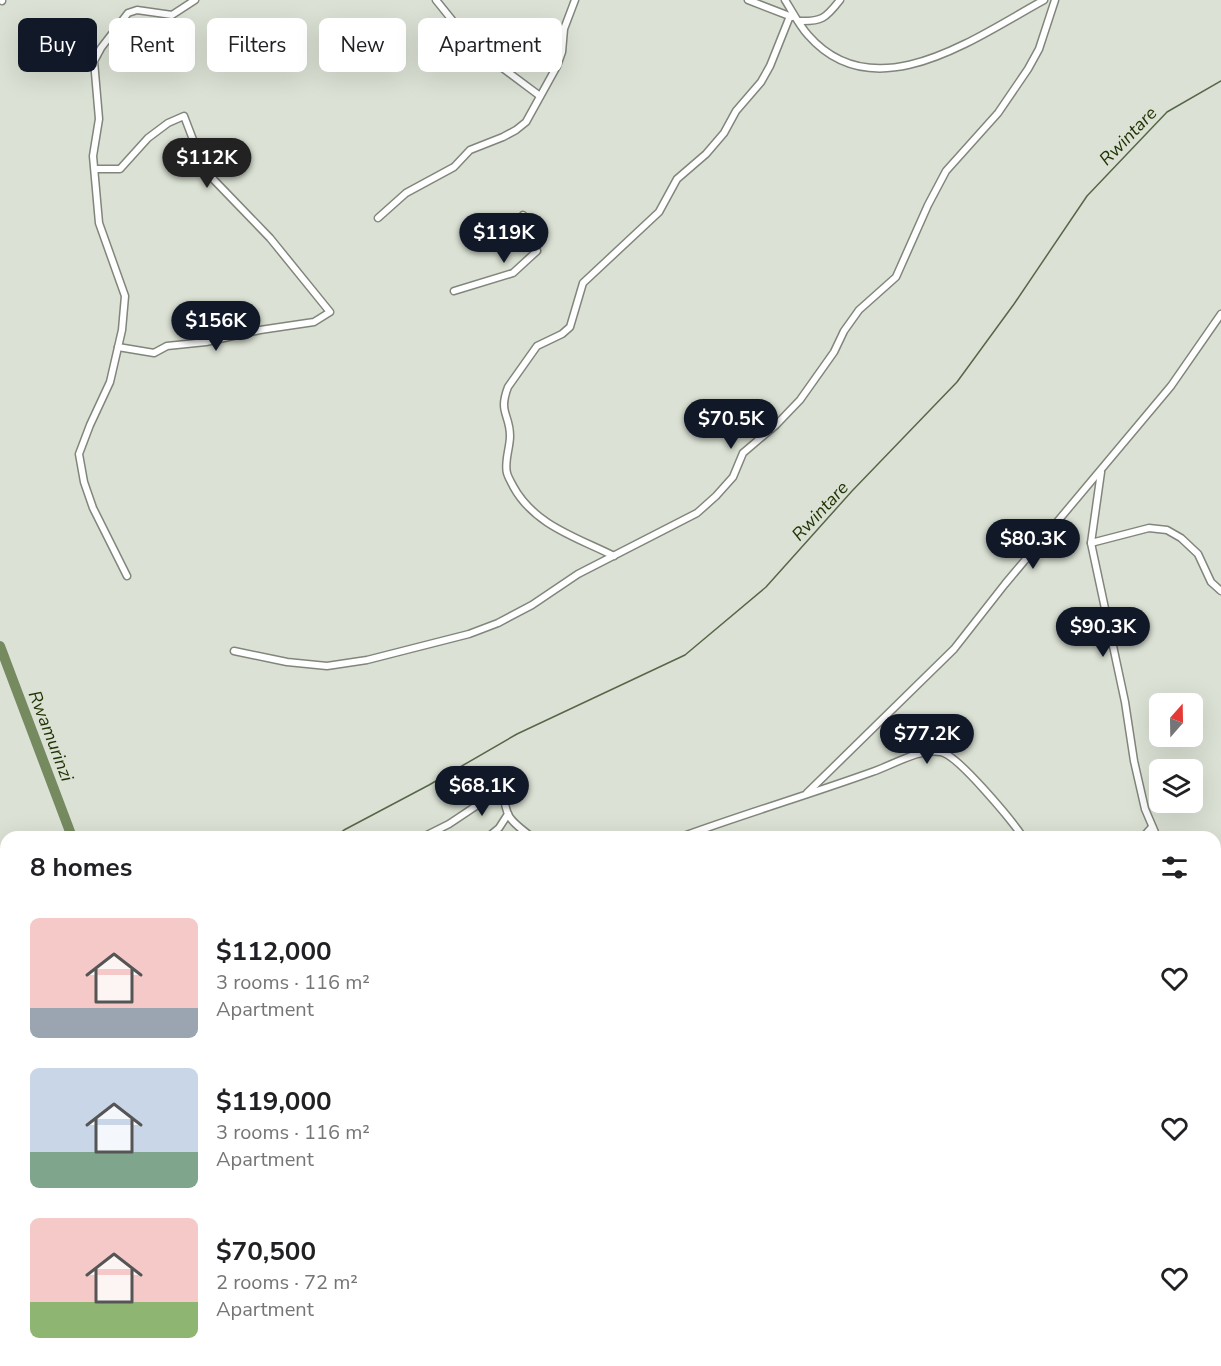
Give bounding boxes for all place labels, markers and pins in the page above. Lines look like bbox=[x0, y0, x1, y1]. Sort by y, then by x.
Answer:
pin: $112K bbox=[165, 138, 249, 189]
pin: $119K bbox=[462, 213, 546, 264]
pin: $156K bbox=[174, 301, 258, 352]
pin: $70.5K bbox=[682, 399, 780, 450]
pin: $80.3K bbox=[984, 519, 1082, 570]
pin: $90.3K bbox=[1054, 607, 1152, 658]
pin: $77.2K bbox=[878, 714, 976, 765]
pin: $68.1K bbox=[433, 766, 531, 817]

